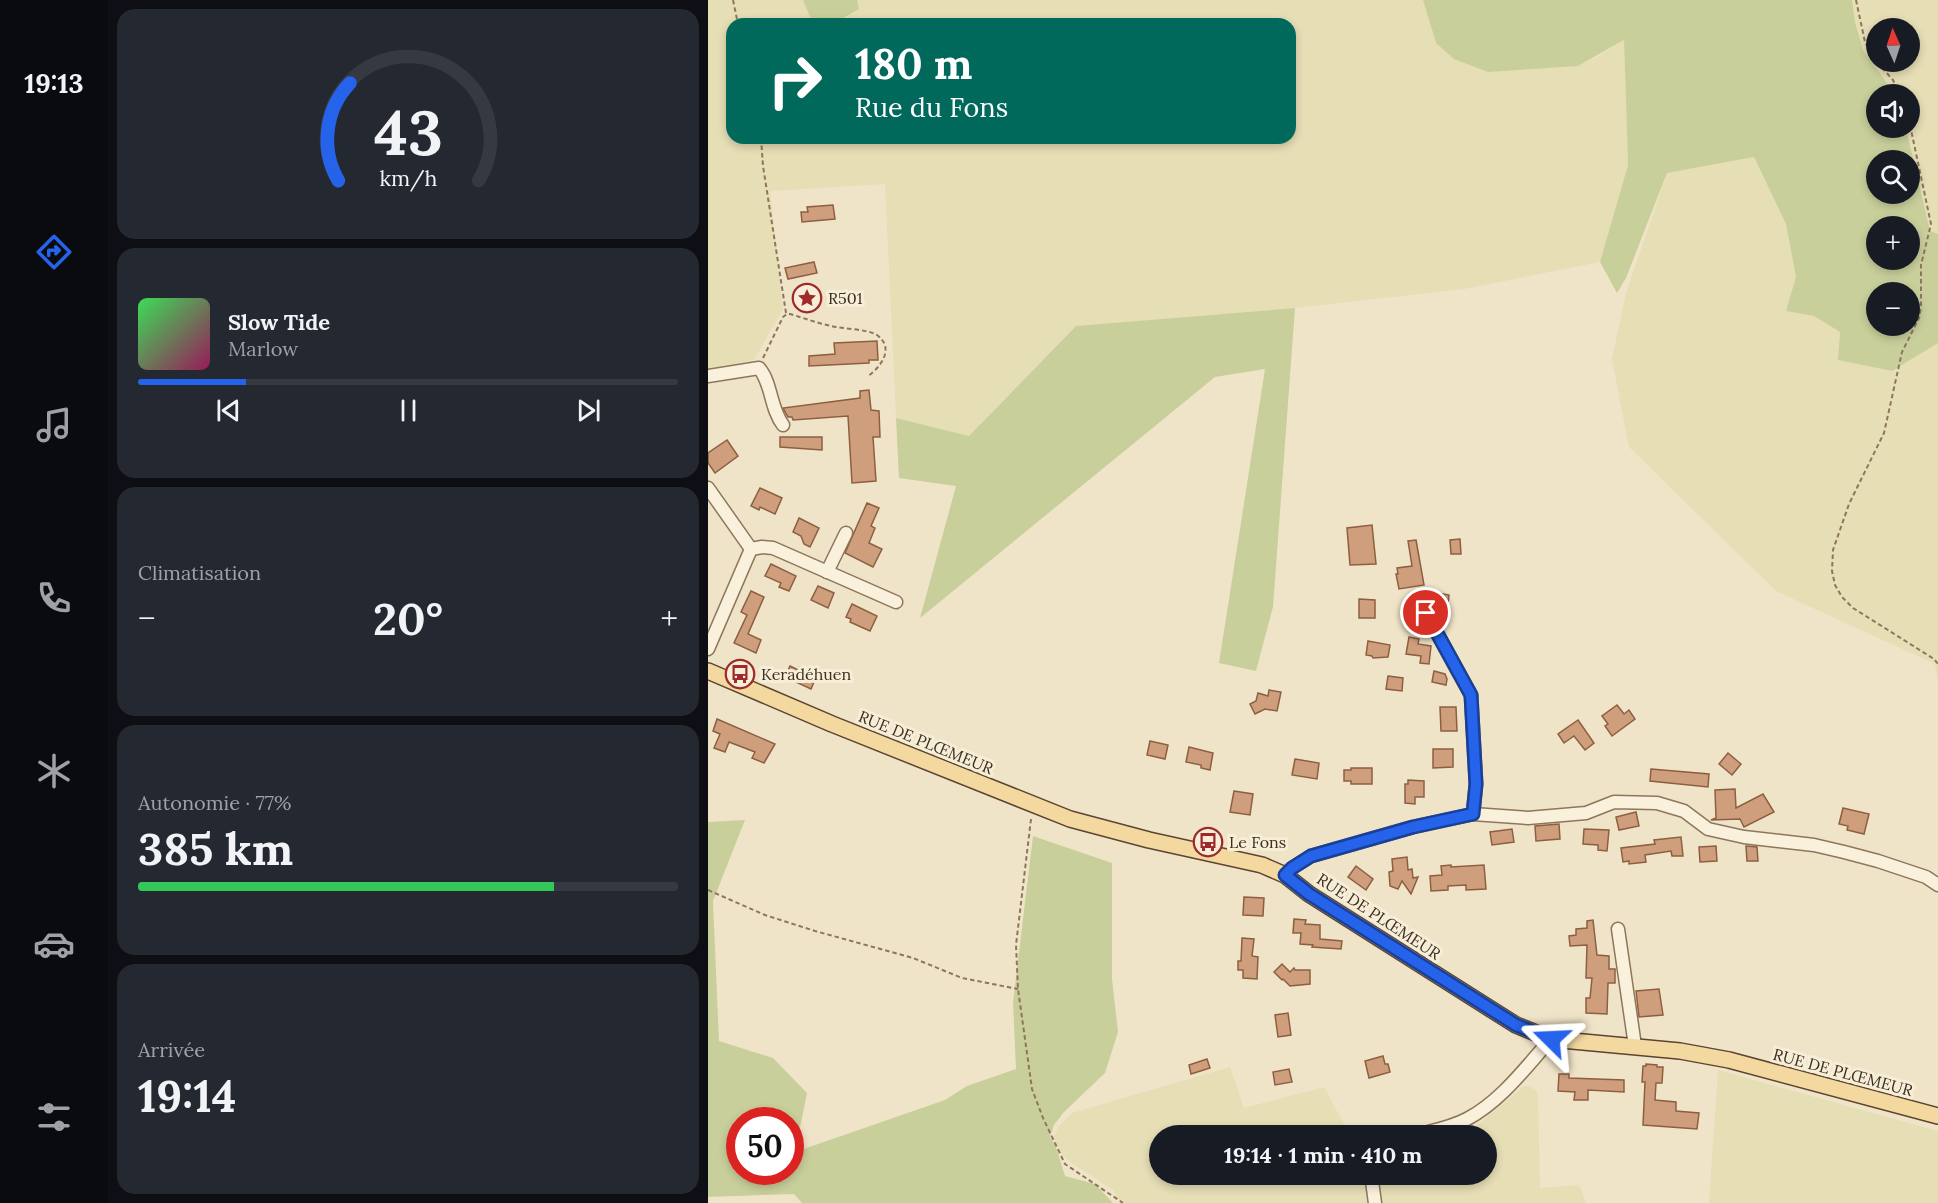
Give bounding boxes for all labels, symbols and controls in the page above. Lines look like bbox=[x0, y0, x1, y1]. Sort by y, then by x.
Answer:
north arrow bbox=[1866, 18, 1920, 72]
map controls bbox=[1866, 18, 1920, 336]
text: 180 m bbox=[855, 37, 972, 91]
icon: right bbox=[756, 42, 834, 120]
text: 19:13 bbox=[24, 66, 84, 100]
button: sound bbox=[1866, 84, 1920, 138]
text: Rue du Fons bbox=[855, 90, 1008, 124]
text: 43 bbox=[373, 92, 443, 172]
button: search bbox=[1866, 150, 1920, 204]
text: km/h bbox=[379, 164, 437, 192]
button: + bbox=[1866, 216, 1920, 270]
icon: directions bbox=[33, 231, 75, 273]
place icon: R501 bbox=[791, 282, 823, 314]
button: − bbox=[1866, 282, 1920, 336]
place label: R501 bbox=[828, 288, 863, 308]
text: Slow Tide bbox=[228, 308, 330, 336]
text: Marlow bbox=[228, 336, 298, 361]
icon: previous bbox=[212, 394, 245, 427]
icon: pause bbox=[392, 394, 425, 427]
icon: next bbox=[572, 394, 605, 427]
icon: music bbox=[33, 404, 75, 446]
text: Climatisation bbox=[138, 560, 261, 585]
icon: phone bbox=[33, 577, 75, 619]
pin bbox=[1400, 587, 1451, 638]
text: 20° bbox=[373, 590, 443, 647]
icon: arrive bbox=[1409, 596, 1442, 629]
text: − bbox=[138, 597, 156, 639]
text: + bbox=[660, 597, 678, 639]
bus stop icon: Keradéhuen bbox=[724, 658, 756, 690]
place label: Keradéhuen bbox=[761, 664, 851, 684]
street label: RUE DE PLŒMEUR bbox=[856, 706, 997, 779]
icon: climate bbox=[33, 750, 75, 792]
text: Autonomie · 77% bbox=[138, 790, 291, 815]
text: 385 km bbox=[138, 820, 293, 877]
bus stop icon: Le Fons bbox=[1192, 826, 1224, 858]
place label: Le Fons bbox=[1229, 832, 1286, 852]
street label: RUE DE PLŒMEUR bbox=[1313, 868, 1445, 964]
icon: car bbox=[33, 923, 75, 965]
position arrow bbox=[1519, 1007, 1583, 1071]
text: Arrivée bbox=[138, 1037, 205, 1062]
street label: RUE DE PLŒMEUR bbox=[1771, 1044, 1916, 1100]
text: 19:14 bbox=[138, 1067, 236, 1124]
icon: filters bbox=[33, 1096, 75, 1138]
speed limit sign: 50 bbox=[726, 1107, 804, 1185]
text: 19:14 · 1 min · 410 m bbox=[1224, 1141, 1422, 1169]

